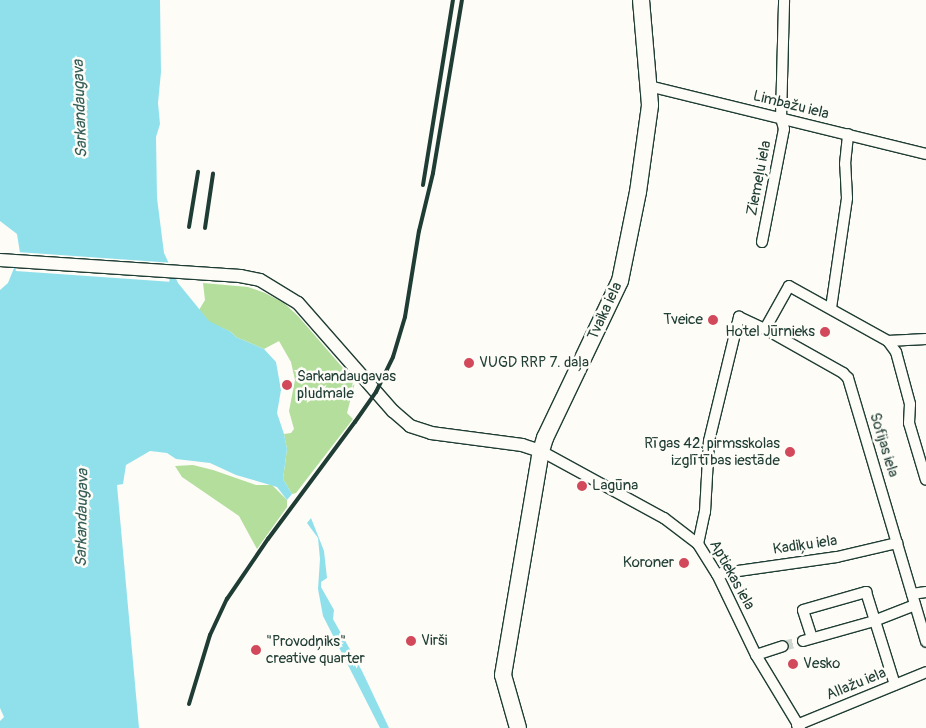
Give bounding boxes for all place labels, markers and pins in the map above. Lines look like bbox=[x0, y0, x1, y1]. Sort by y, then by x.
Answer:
place label: Tveice bbox=[663, 311, 703, 329]
marker: Tveice bbox=[707, 314, 719, 326]
place label: Hotel Jūrnieks bbox=[725, 323, 815, 341]
marker: Hotel Jūrnieks bbox=[819, 326, 831, 338]
place label: VUGD RRP 7. daļa bbox=[479, 354, 589, 372]
marker: VUGD RRP 7. daļa bbox=[463, 357, 475, 369]
place label: Sarkandaugavas pludmale bbox=[297, 367, 396, 402]
marker: Sarkandaugavas pludmale bbox=[281, 379, 293, 391]
place label: Rīgas 42. pirmsskolas izglītības iestāde bbox=[644, 434, 780, 469]
marker: Rīgas 42. pirmsskolas izglītības iestāde bbox=[784, 446, 796, 458]
place label: Lagūna bbox=[592, 477, 638, 495]
marker: Lagūna bbox=[576, 480, 588, 492]
place label: Koroner bbox=[623, 554, 674, 572]
marker: Koroner bbox=[678, 557, 690, 569]
place label: "Provodņiks" creative quarter bbox=[266, 632, 365, 667]
place label: Virši bbox=[421, 632, 447, 650]
marker: Virši bbox=[405, 635, 417, 647]
marker: "Provodņiks" creative quarter bbox=[250, 644, 262, 656]
place label: Vesko bbox=[803, 655, 840, 673]
marker: Vesko bbox=[787, 658, 799, 670]

